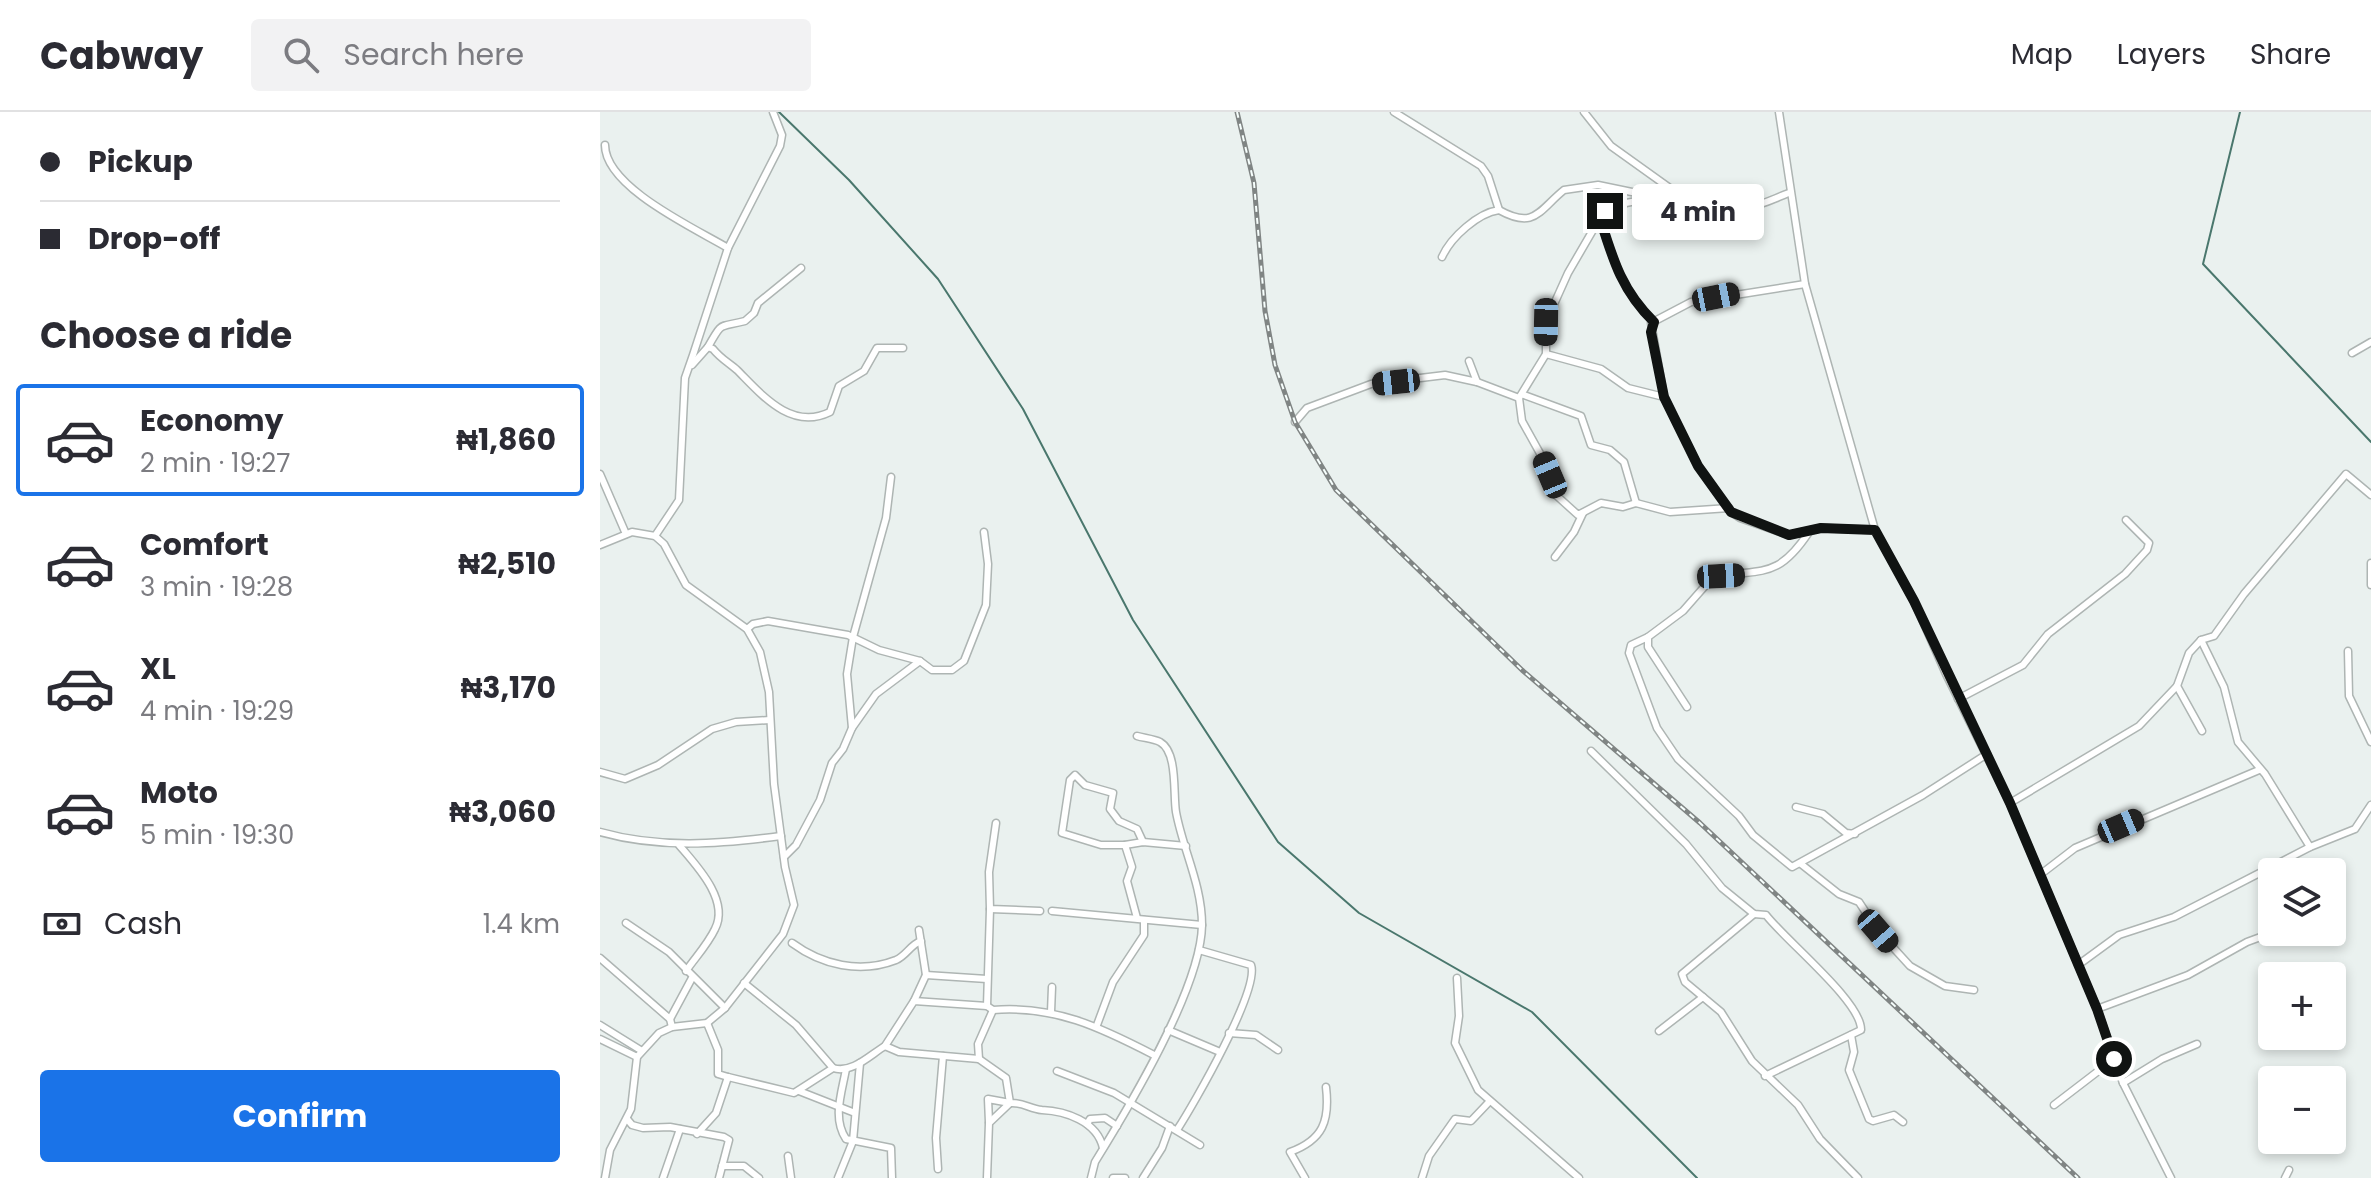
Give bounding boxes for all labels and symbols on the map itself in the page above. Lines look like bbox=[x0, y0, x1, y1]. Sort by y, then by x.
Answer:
callout: 4 min bbox=[1633, 183, 1765, 239]
route end bbox=[1587, 193, 1623, 229]
car bbox=[1690, 281, 1742, 313]
car bbox=[1534, 298, 1558, 346]
car bbox=[1371, 368, 1421, 396]
car bbox=[1530, 448, 1570, 502]
car bbox=[1696, 563, 1746, 589]
car bbox=[2094, 806, 2148, 846]
car bbox=[1853, 905, 1903, 957]
route start bbox=[2096, 1041, 2132, 1077]

